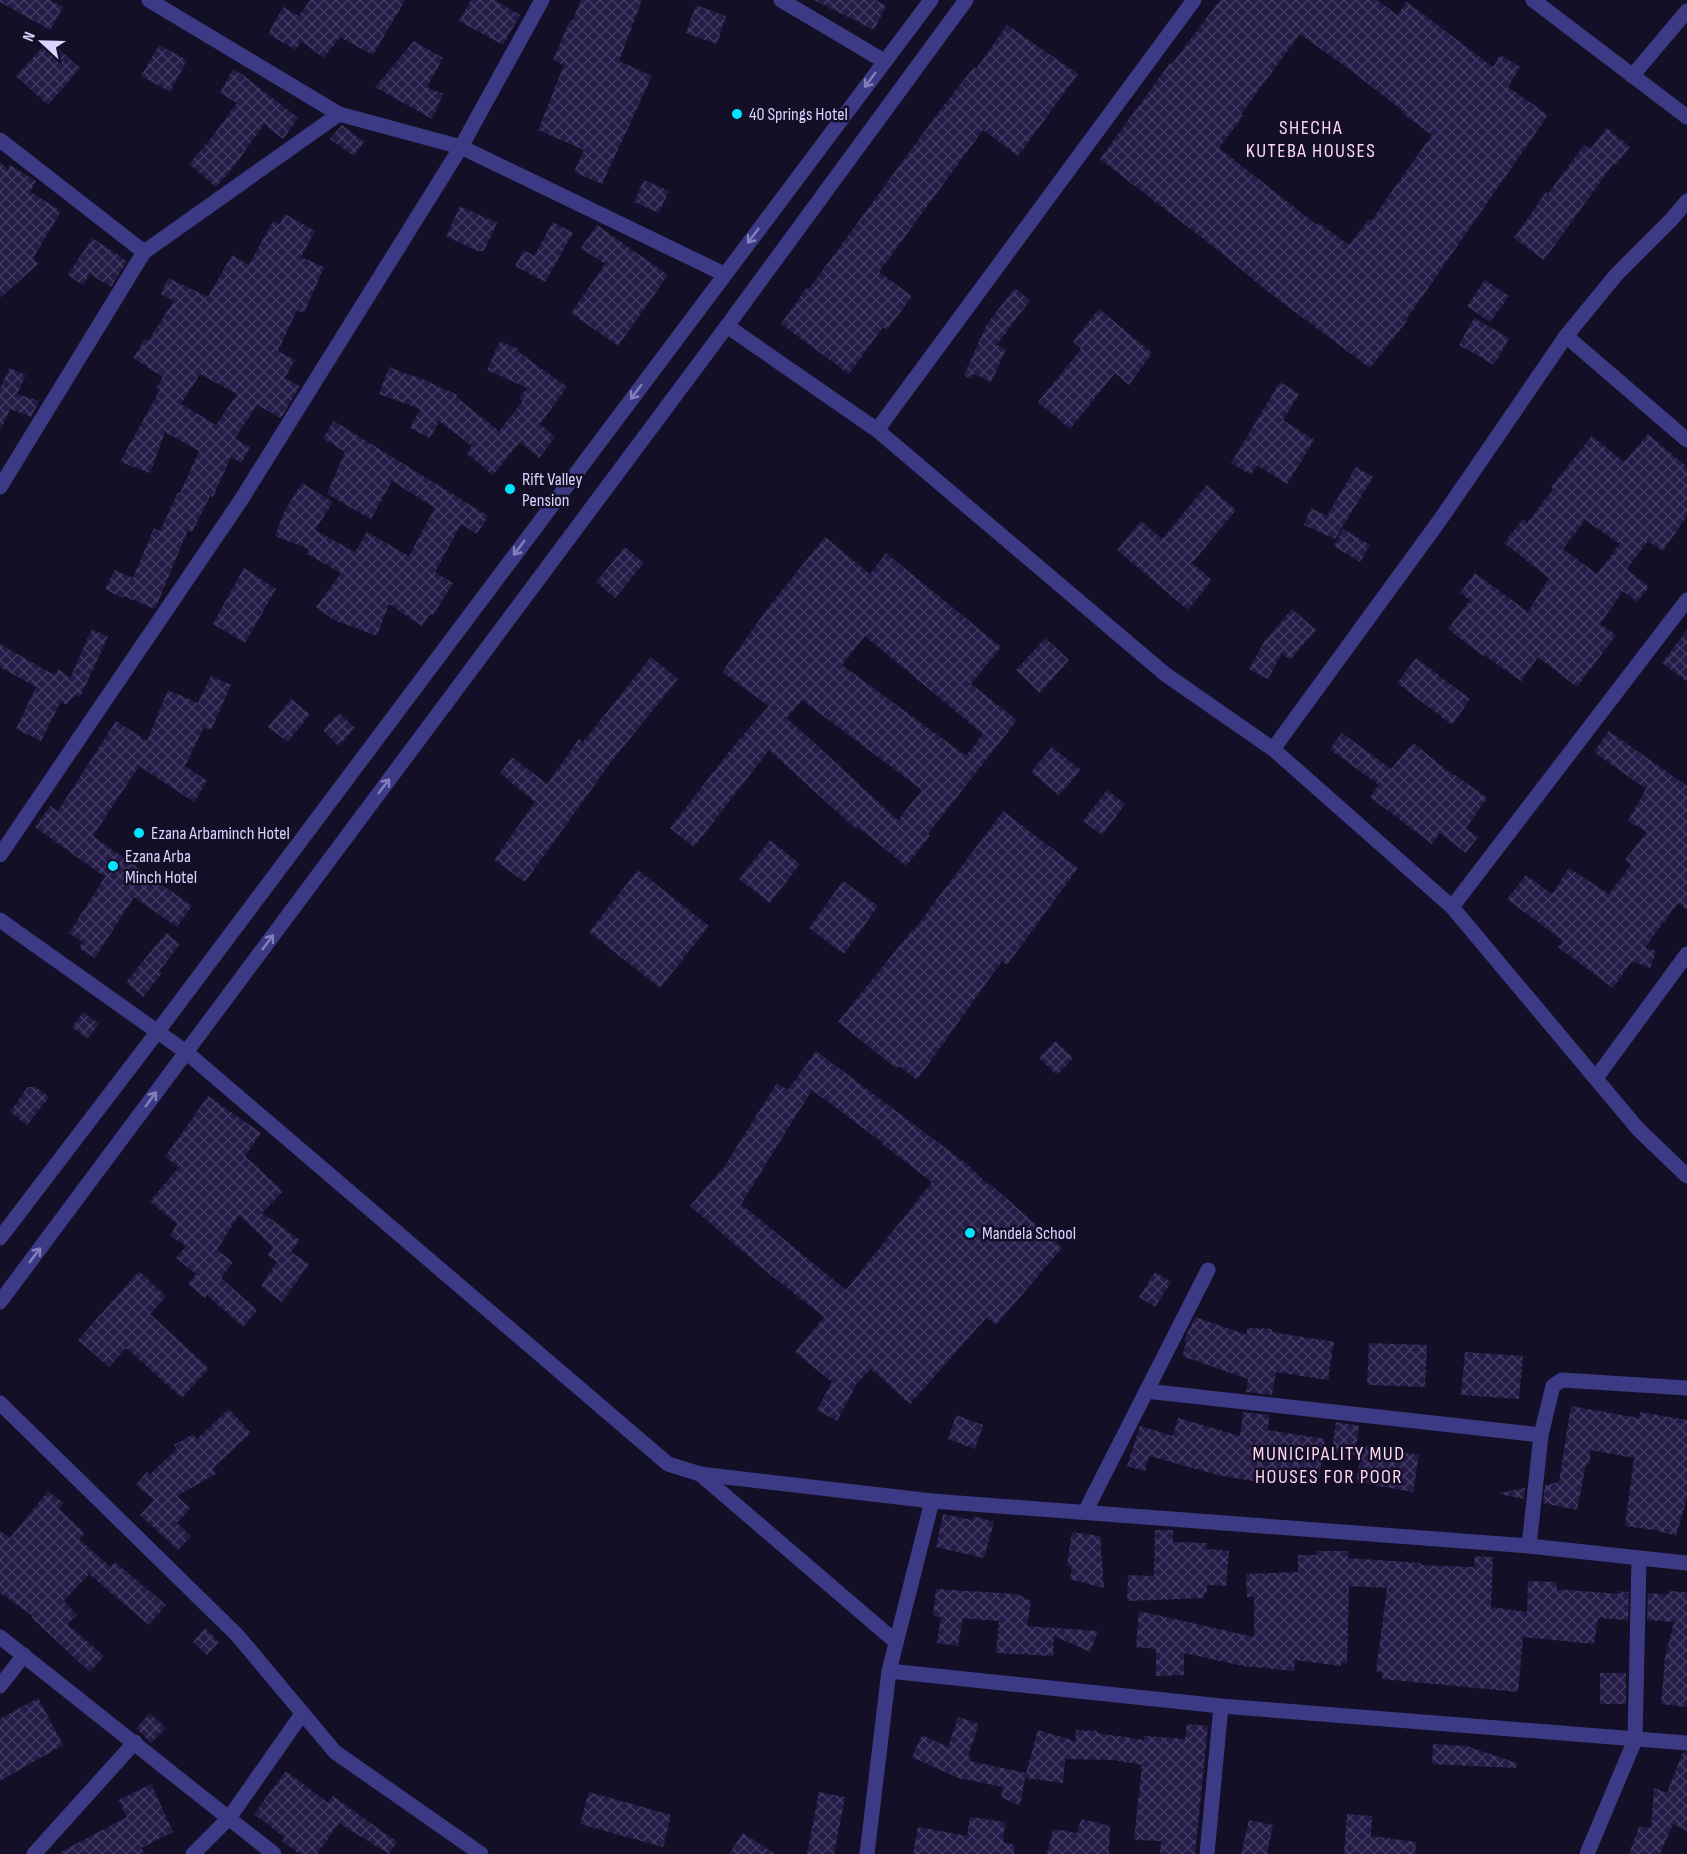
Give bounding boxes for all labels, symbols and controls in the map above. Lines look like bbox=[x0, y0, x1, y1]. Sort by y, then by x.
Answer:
north arrow bbox=[12, 12, 72, 72]
text: N bbox=[19, 29, 40, 44]
one-way arrow bbox=[864, 71, 877, 87]
place label: 40 Springs Hotel bbox=[749, 104, 848, 125]
marker: 40 Springs Hotel bbox=[730, 107, 744, 121]
district label: SHECHA KUTEBA HOUSES bbox=[1246, 116, 1376, 163]
one-way arrow bbox=[747, 227, 760, 243]
one-way arrow bbox=[630, 383, 643, 399]
place label: Rift Valley Pension bbox=[522, 469, 582, 511]
marker: Rift Valley Pension bbox=[503, 482, 517, 496]
one-way arrow bbox=[513, 540, 526, 556]
one-way arrow bbox=[378, 778, 391, 794]
place label: Ezana Arbaminch Hotel bbox=[151, 823, 290, 844]
marker: Ezana Arbaminch Hotel bbox=[132, 826, 146, 840]
place label: Ezana Arba Minch Hotel bbox=[125, 846, 197, 888]
marker: Ezana Arba Minch Hotel bbox=[106, 859, 120, 873]
one-way arrow bbox=[262, 935, 274, 951]
one-way arrow bbox=[145, 1091, 158, 1107]
place label: Mandela School bbox=[982, 1223, 1076, 1244]
marker: Mandela School bbox=[963, 1226, 977, 1240]
one-way arrow bbox=[28, 1247, 41, 1263]
district label: MUNICIPALITY MUD HOUSES FOR POOR bbox=[1253, 1442, 1406, 1489]

